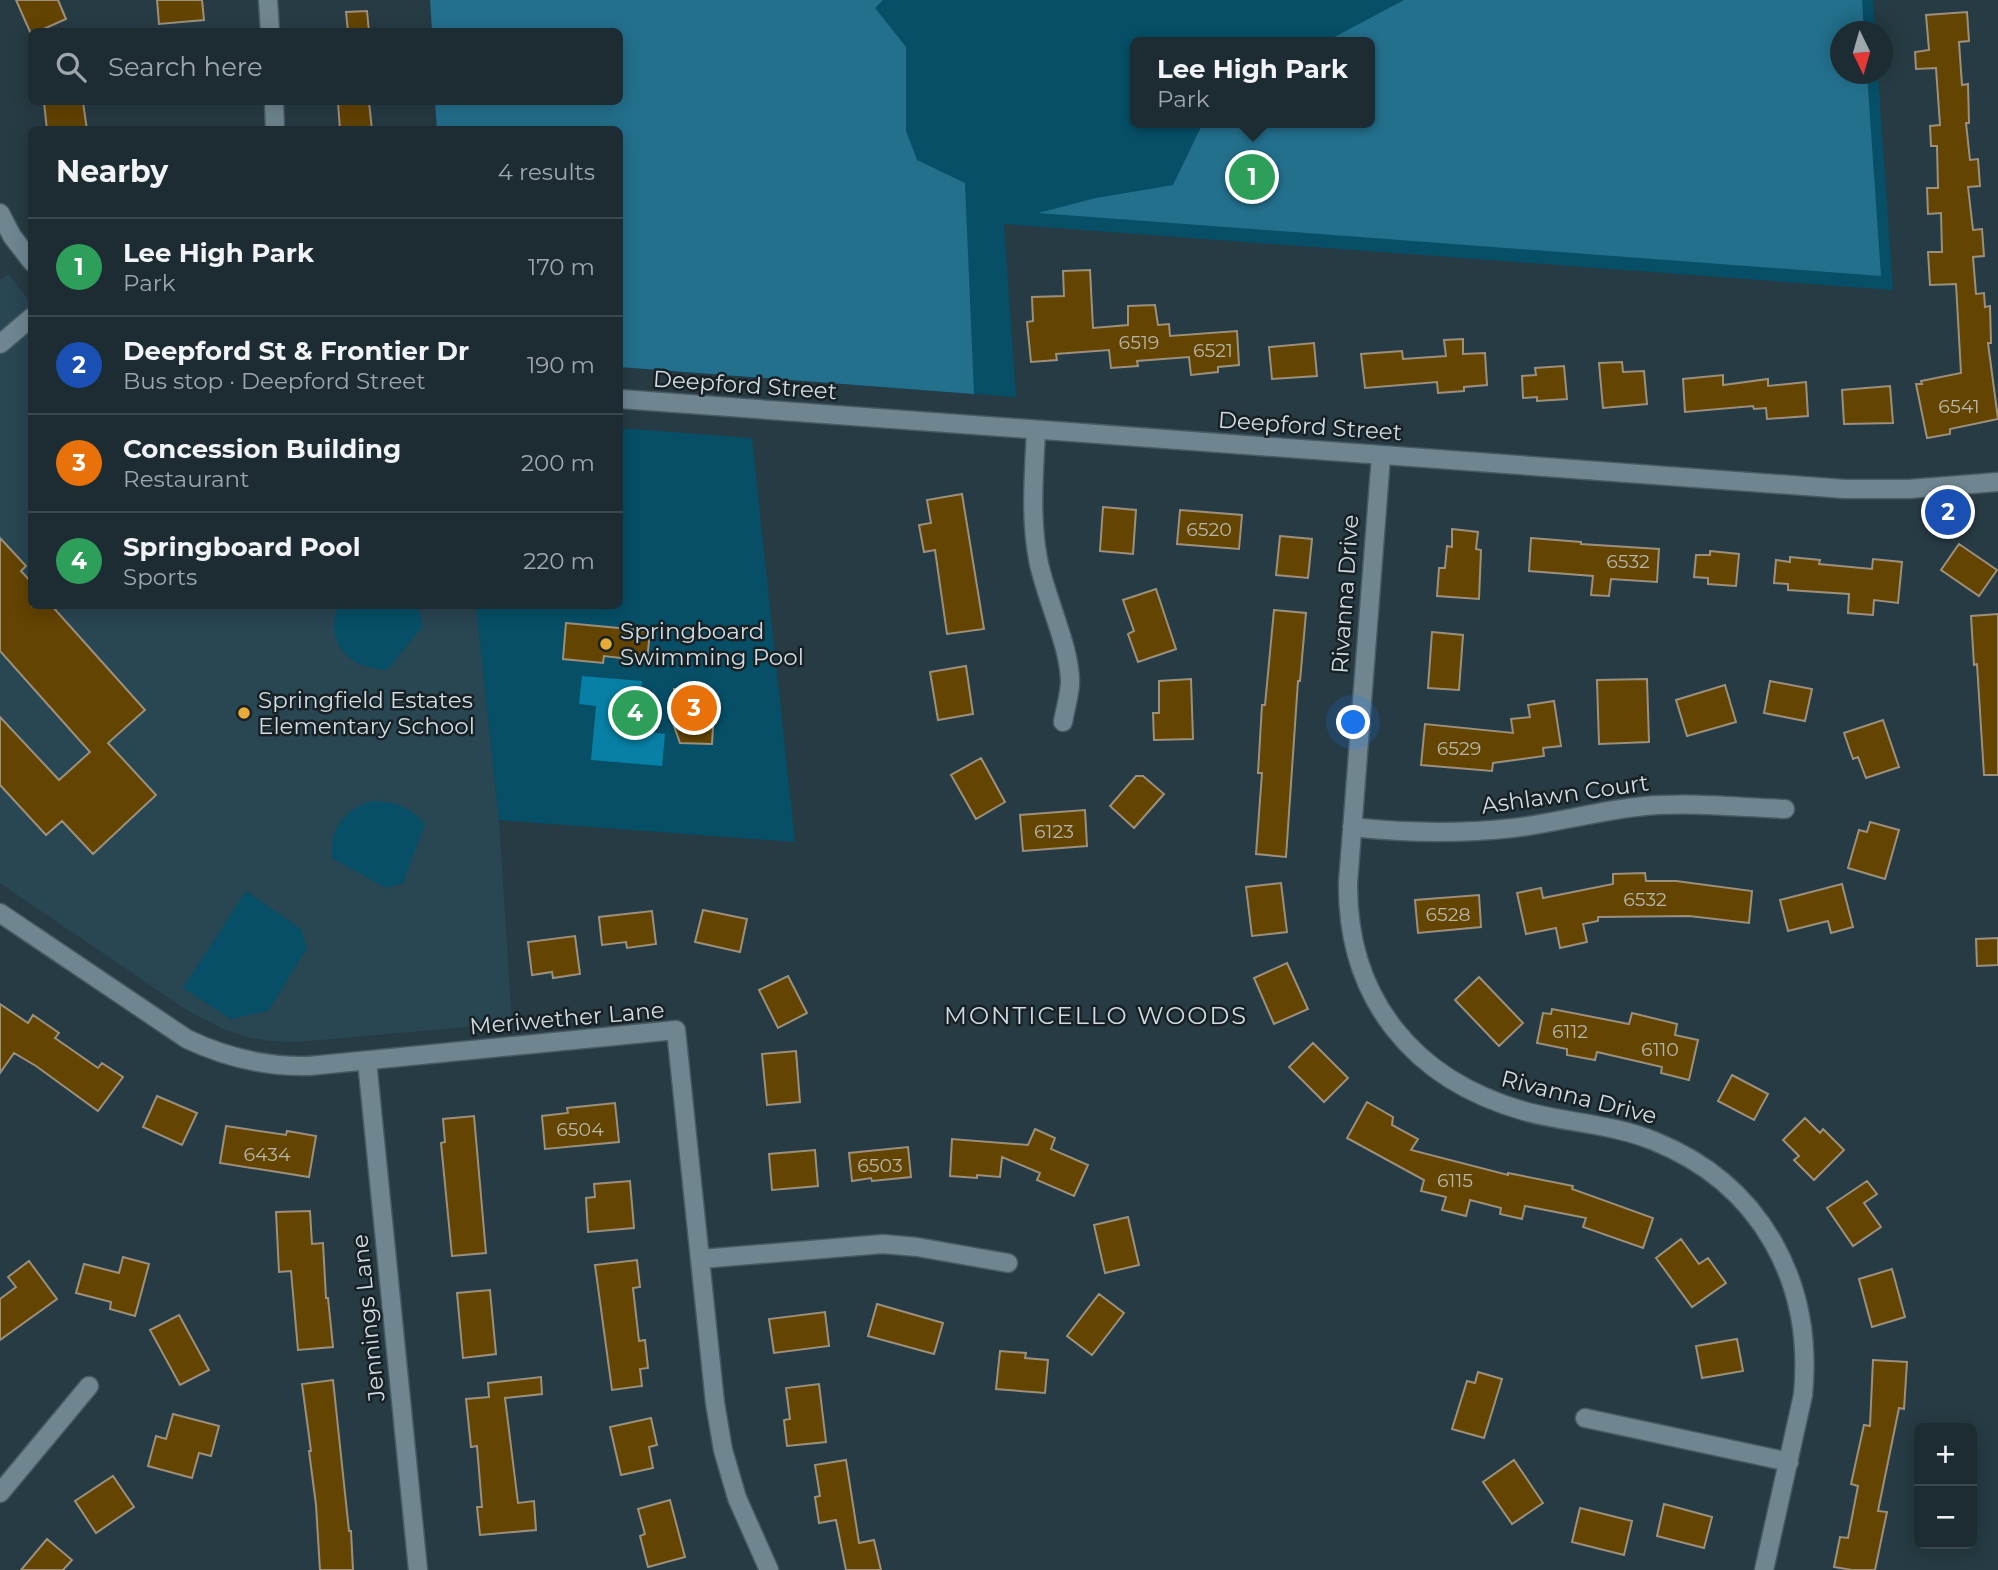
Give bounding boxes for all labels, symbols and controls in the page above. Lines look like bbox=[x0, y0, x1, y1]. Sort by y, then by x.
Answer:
north arrow bbox=[1830, 21, 1893, 84]
search box bbox=[28, 28, 623, 105]
popup bbox=[1130, 37, 1375, 128]
icon: search bbox=[52, 48, 90, 86]
text: Search here bbox=[108, 51, 263, 83]
text: Lee High Park bbox=[1157, 53, 1348, 85]
text: Park bbox=[1157, 85, 1210, 113]
pin: 1 bbox=[1229, 151, 1275, 203]
text: Nearby bbox=[56, 153, 168, 190]
text: 4 results bbox=[498, 158, 595, 186]
text: Lee High Park bbox=[123, 237, 314, 269]
text: 1 bbox=[74, 253, 84, 281]
text: 170 m bbox=[528, 253, 595, 281]
text: Park bbox=[123, 269, 176, 297]
house number: 6519 bbox=[1119, 331, 1159, 354]
text: Deepford St & Frontier Dr bbox=[123, 335, 469, 367]
house number: 6521 bbox=[1193, 339, 1233, 362]
text: 2 bbox=[72, 351, 86, 379]
text: 190 m bbox=[527, 351, 595, 379]
street label: Deepford Street bbox=[652, 365, 838, 405]
text: Bus stop · Deepford Street bbox=[123, 367, 426, 395]
house number: 6541 bbox=[1938, 395, 1980, 418]
street label: Deepford Street bbox=[1217, 406, 1403, 446]
text: Concession Building bbox=[123, 433, 401, 465]
text: 3 bbox=[72, 449, 86, 477]
text: 200 m bbox=[521, 449, 595, 477]
text: Restaurant bbox=[123, 465, 249, 493]
pin: 2 bbox=[1925, 486, 1971, 538]
street label: Rivanna Drive bbox=[1325, 514, 1365, 674]
house number: 6520 bbox=[1186, 518, 1232, 541]
text: Springboard Pool bbox=[123, 531, 360, 563]
text: 4 bbox=[71, 547, 87, 575]
text: 220 m bbox=[523, 547, 595, 575]
house number: 6532 bbox=[1606, 550, 1650, 573]
text: Sports bbox=[123, 563, 197, 591]
place label: Springboard Swimming Pool bbox=[620, 617, 804, 671]
marker: Springboard Swimming Pool bbox=[598, 636, 614, 652]
pin: 3 bbox=[671, 682, 717, 734]
place label: Springfield Estates Elementary School bbox=[258, 686, 475, 740]
pin: 4 bbox=[612, 687, 658, 739]
marker: Springfield Estates Elementary School bbox=[236, 705, 252, 721]
your location bbox=[1336, 705, 1370, 739]
house number: 6529 bbox=[1437, 737, 1481, 760]
street label: Ashlawn Court bbox=[1479, 768, 1651, 820]
house number: 6123 bbox=[1034, 820, 1074, 843]
house number: 6532 bbox=[1623, 888, 1667, 911]
house number: 6528 bbox=[1425, 903, 1471, 926]
street label: Meriwether Lane bbox=[468, 996, 666, 1040]
district label: MONTICELLO WOODS bbox=[944, 1001, 1248, 1030]
house number: 6112 bbox=[1552, 1020, 1588, 1043]
house number: 6110 bbox=[1641, 1038, 1679, 1061]
street label: Rivanna Drive bbox=[1498, 1064, 1660, 1130]
house number: 6504 bbox=[556, 1118, 604, 1141]
house number: 6434 bbox=[243, 1143, 291, 1166]
house number: 6503 bbox=[857, 1154, 903, 1177]
house number: 6115 bbox=[1437, 1169, 1473, 1192]
street label: Jennings Lane bbox=[345, 1233, 391, 1404]
map controls bbox=[1914, 1423, 1977, 1549]
button: + bbox=[1914, 1423, 1977, 1486]
button: − bbox=[1914, 1486, 1977, 1549]

